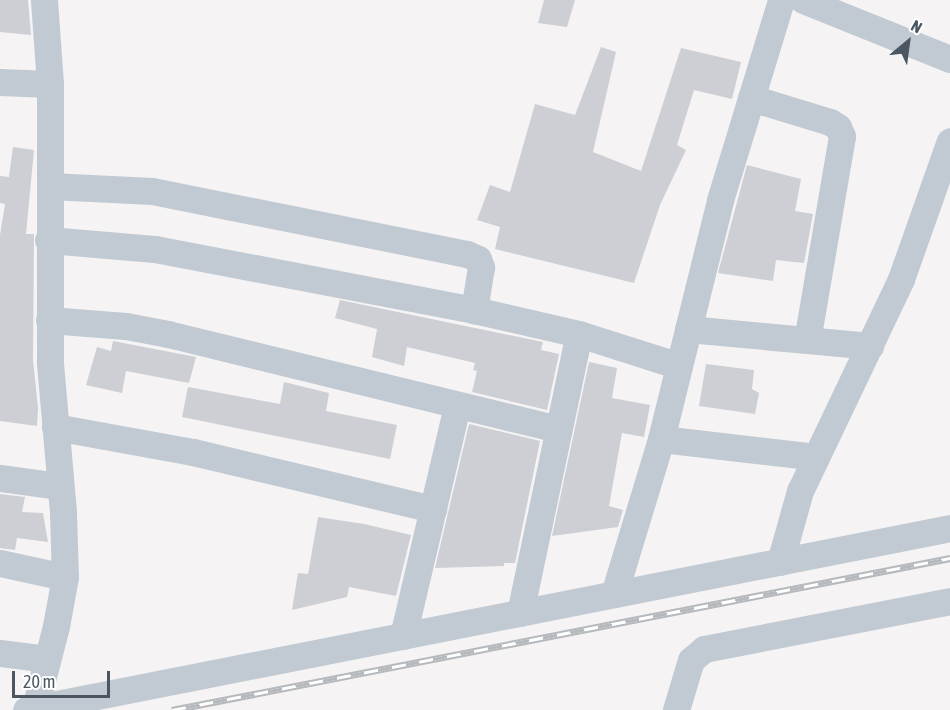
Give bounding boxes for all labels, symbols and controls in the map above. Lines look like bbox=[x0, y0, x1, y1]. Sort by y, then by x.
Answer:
north arrow bbox=[878, 12, 938, 72]
text: N bbox=[908, 16, 925, 36]
scale bar bbox=[15, 659, 112, 697]
text: 20 m bbox=[23, 671, 55, 692]

